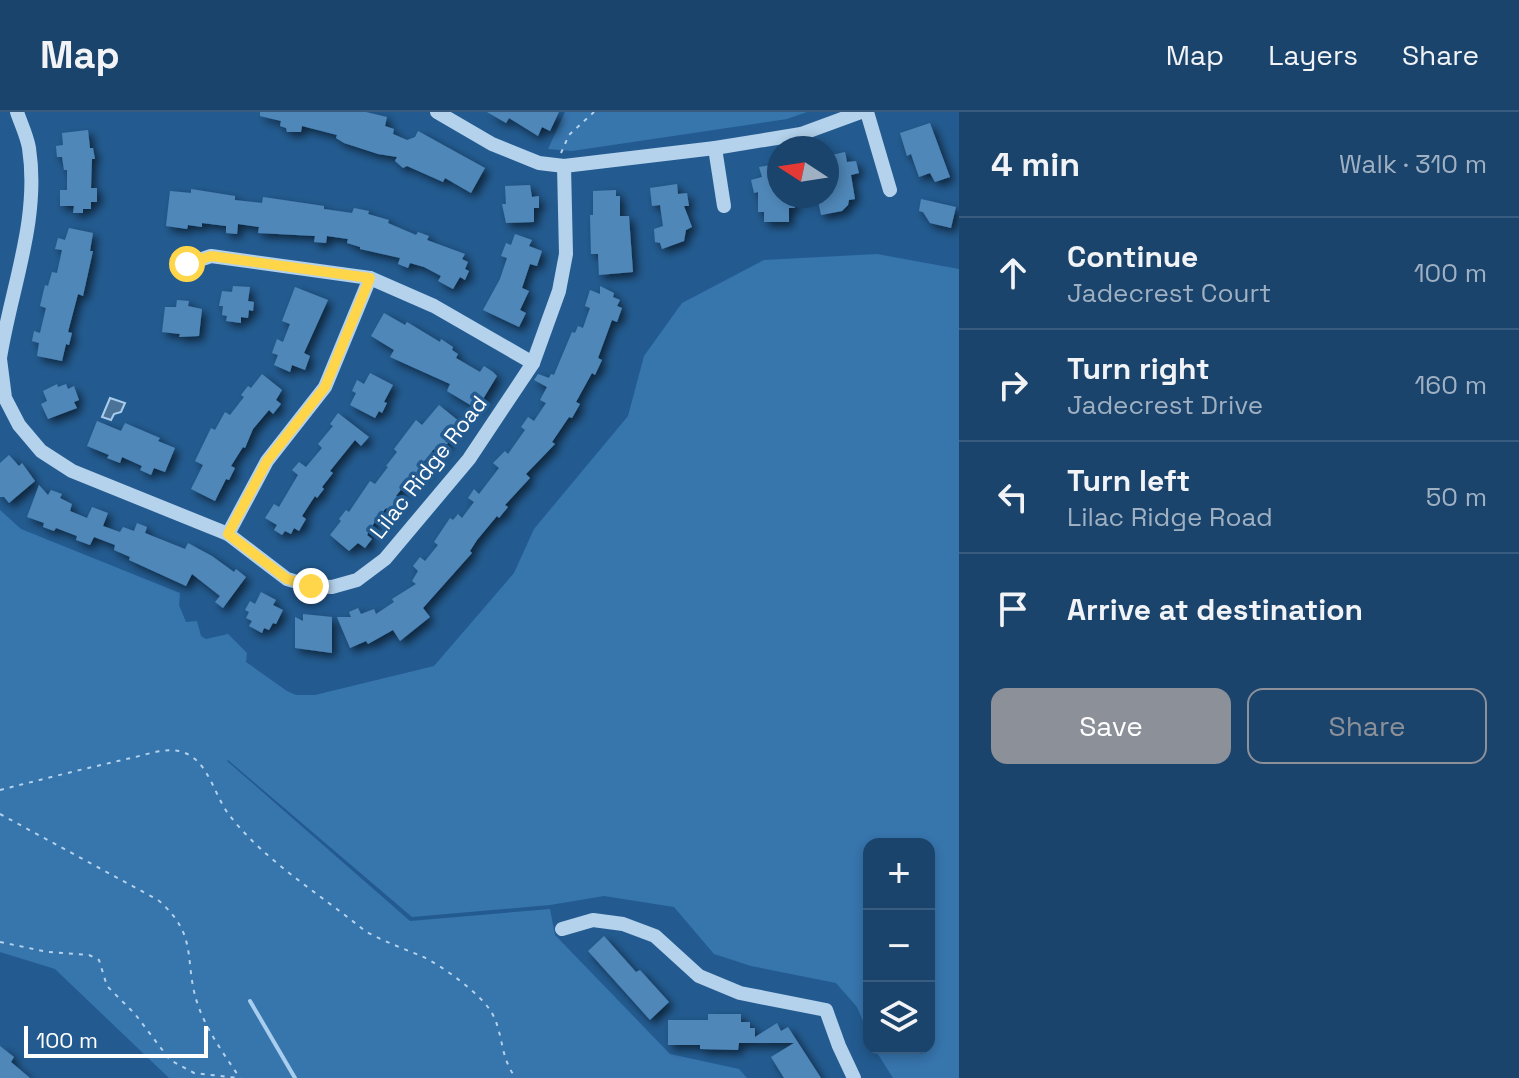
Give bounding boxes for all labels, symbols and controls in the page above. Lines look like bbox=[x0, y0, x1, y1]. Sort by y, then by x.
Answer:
text: Map bbox=[40, 31, 120, 79]
text: Map bbox=[1166, 37, 1224, 73]
text: Layers bbox=[1268, 37, 1358, 73]
text: Share bbox=[1402, 37, 1479, 73]
north arrow bbox=[767, 136, 839, 208]
text: 4 min bbox=[991, 143, 1080, 186]
text: Walk · 310 m bbox=[1339, 147, 1487, 181]
text: Continue bbox=[1067, 237, 1198, 276]
route start bbox=[169, 246, 205, 282]
icon: ahead bbox=[991, 251, 1035, 295]
text: 100 m bbox=[1414, 256, 1487, 290]
text: Jadecrest Court bbox=[1067, 276, 1271, 310]
text: Turn right bbox=[1067, 349, 1210, 388]
icon: right bbox=[991, 363, 1035, 407]
text: 160 m bbox=[1415, 368, 1487, 402]
text: Jadecrest Drive bbox=[1067, 388, 1263, 422]
street label: Lilac Ridge Road bbox=[363, 390, 493, 544]
text: Turn left bbox=[1067, 461, 1190, 500]
icon: left bbox=[991, 475, 1035, 519]
text: 50 m bbox=[1426, 480, 1487, 514]
text: Lilac Ridge Road bbox=[1067, 500, 1273, 534]
route end bbox=[293, 568, 329, 604]
icon: arrive bbox=[991, 587, 1035, 631]
text: Arrive at destination bbox=[1067, 590, 1363, 629]
button: Save bbox=[991, 688, 1231, 764]
button: Share bbox=[1247, 688, 1487, 764]
map controls bbox=[863, 838, 935, 1054]
button: + bbox=[863, 838, 935, 910]
button: − bbox=[863, 910, 935, 982]
button: layers bbox=[863, 982, 935, 1054]
scale bar bbox=[24, 1022, 208, 1058]
text: 100 m bbox=[36, 1026, 98, 1054]

